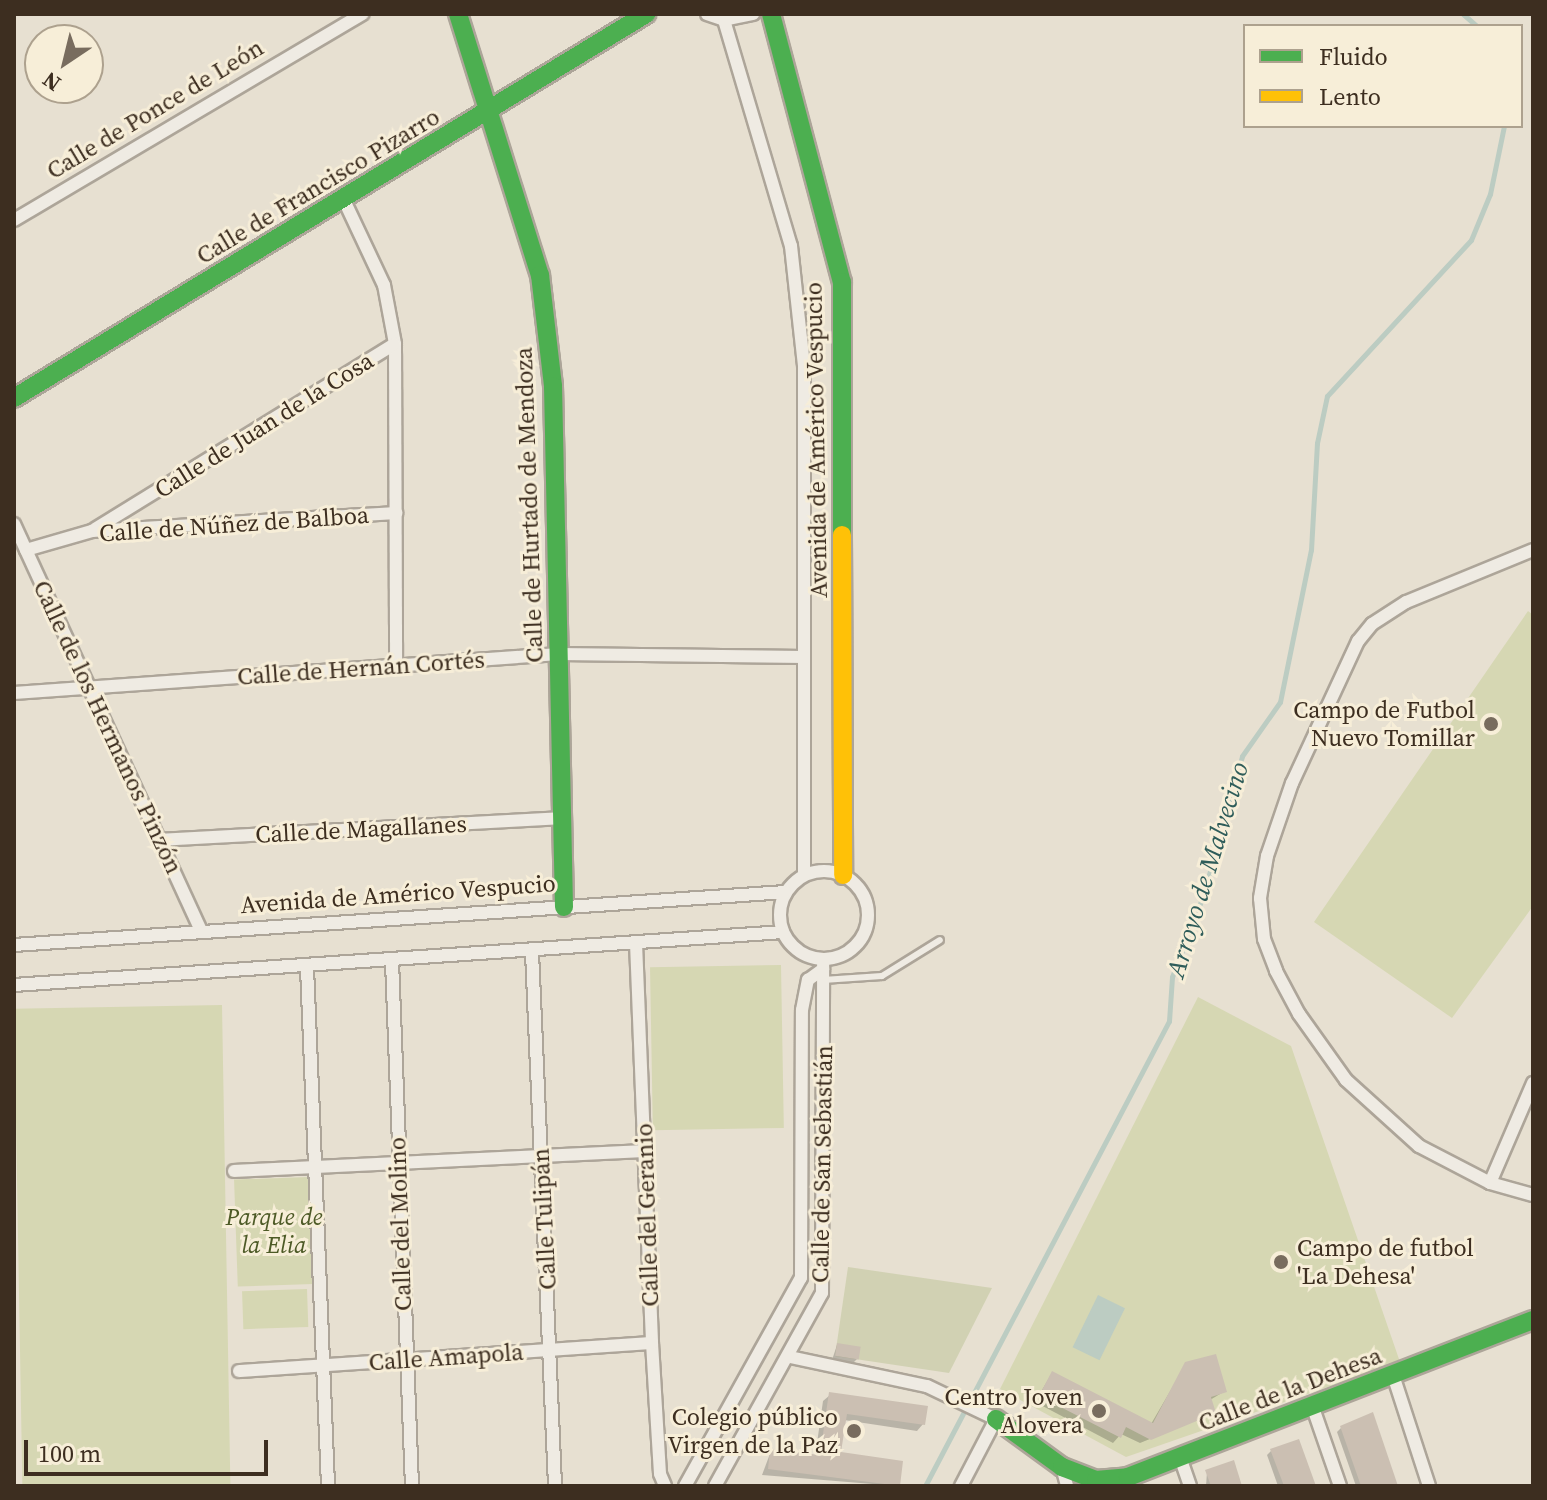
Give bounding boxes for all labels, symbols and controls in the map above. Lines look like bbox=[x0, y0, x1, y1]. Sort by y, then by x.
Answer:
north arrow bbox=[24, 24, 104, 104]
legend bbox=[1243, 24, 1523, 128]
street label: Calle de Ponce de León bbox=[41, 33, 269, 185]
text: Fluido bbox=[1319, 40, 1388, 73]
text: N bbox=[36, 65, 67, 99]
text: Lento bbox=[1319, 80, 1381, 113]
street label: Calle de Francisco Pizarro bbox=[191, 102, 445, 270]
street label: Avenida de Américo Vespucio bbox=[799, 281, 833, 599]
street label: Calle de Juan de la Cosa bbox=[149, 346, 379, 504]
street label: Calle de Hurtado de Mendoza bbox=[509, 347, 549, 663]
street label: Calle de Núñez de Balboa bbox=[98, 500, 370, 548]
street label: Calle de los Hermanos Pinzón bbox=[27, 576, 189, 878]
street label: Calle de Hernán Cortés bbox=[236, 645, 486, 691]
place label: Campo de Futbol Nuevo Tomillar bbox=[1293, 696, 1475, 752]
marker: Campo de Futbol Nuevo Tomillar bbox=[1482, 715, 1500, 733]
water label: Arroyo de Malvecino bbox=[1160, 758, 1256, 982]
street label: Calle de Magallanes bbox=[255, 809, 467, 849]
street label: Avenida de Américo Vespucio bbox=[239, 869, 557, 919]
street label: Calle de San Sebastián bbox=[806, 1045, 838, 1283]
street label: Calle del Geranio bbox=[629, 1123, 665, 1307]
street label: Calle del Molino bbox=[383, 1137, 417, 1311]
street label: Calle Tulipán bbox=[526, 1147, 562, 1291]
park label: Parque de la Elia bbox=[225, 1203, 323, 1259]
place label: Campo de futbol 'La Dehesa' bbox=[1297, 1234, 1474, 1290]
marker: Campo de futbol 'La Dehesa' bbox=[1272, 1253, 1290, 1271]
street label: Calle Amapola bbox=[368, 1337, 524, 1377]
street label: Calle de la Dehesa bbox=[1194, 1341, 1386, 1437]
place label: Centro Joven Alovera bbox=[945, 1383, 1083, 1439]
marker: Centro Joven Alovera bbox=[1090, 1402, 1108, 1420]
place label: Colegio público Virgen de la Paz bbox=[667, 1403, 838, 1459]
marker: Colegio público Virgen de la Paz bbox=[845, 1422, 863, 1440]
scale bar bbox=[28, 1424, 272, 1474]
text: 100 m bbox=[38, 1437, 101, 1470]

